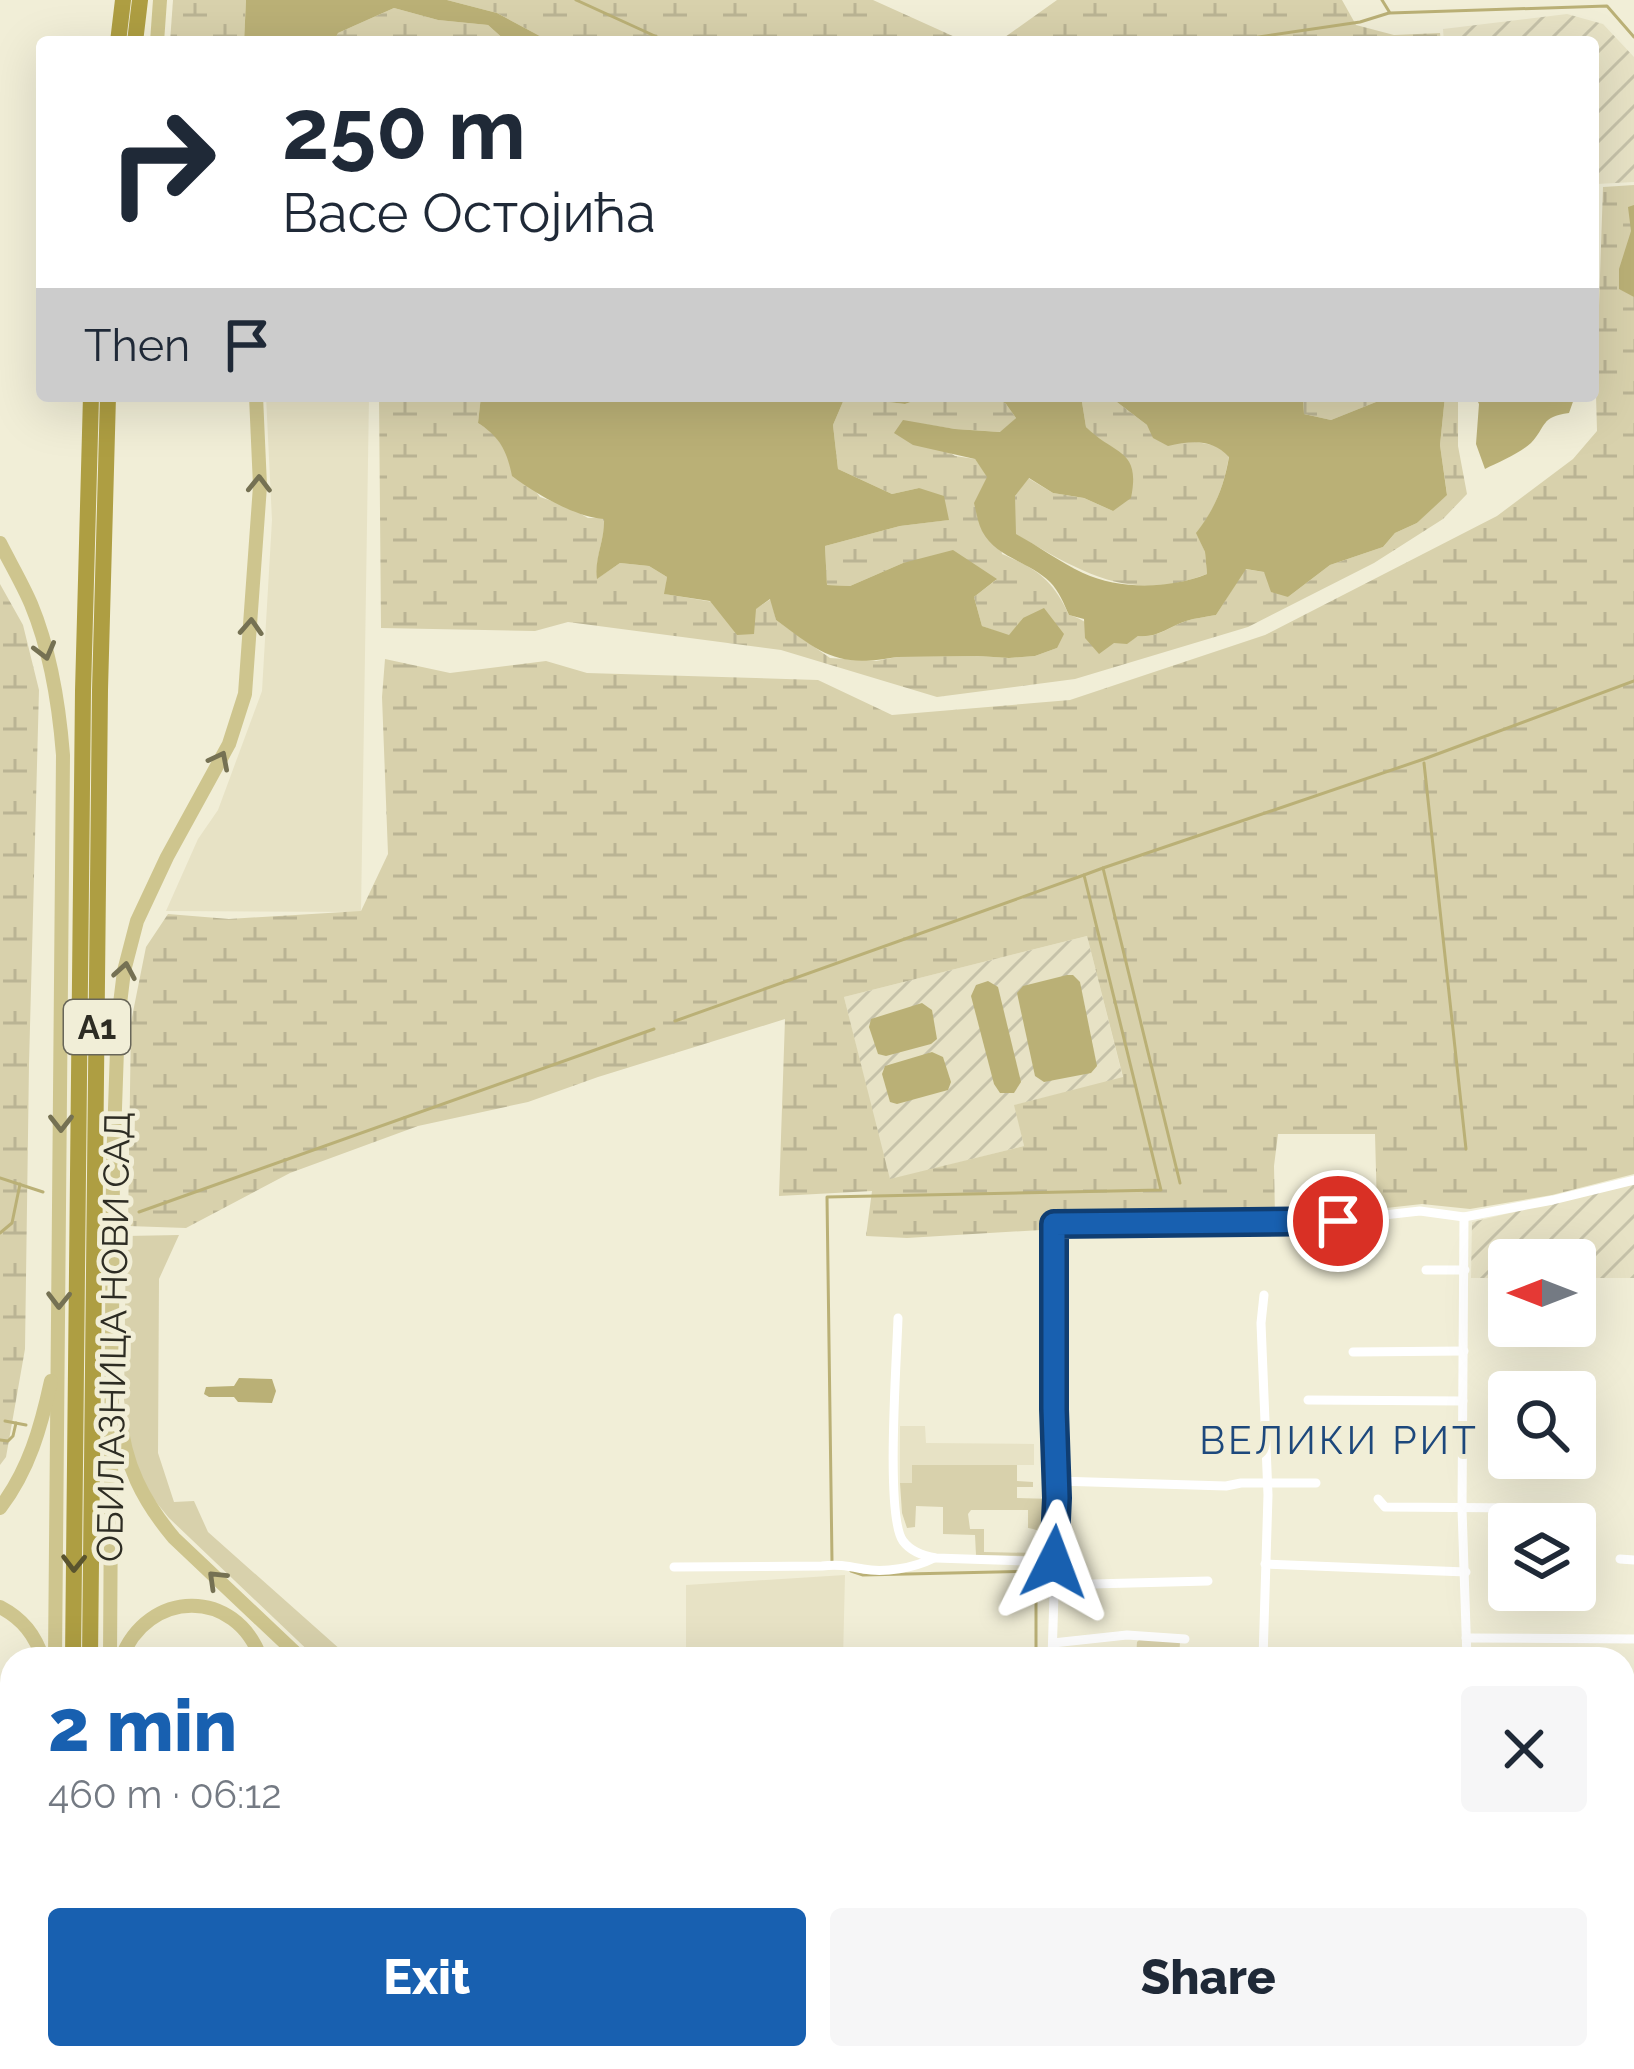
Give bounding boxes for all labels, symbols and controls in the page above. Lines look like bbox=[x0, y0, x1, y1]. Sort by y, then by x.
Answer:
text: 250 m bbox=[282, 80, 526, 179]
icon: right bbox=[84, 84, 240, 240]
text: Васе Остојића bbox=[282, 181, 656, 245]
icon: arrive bbox=[214, 312, 280, 378]
text: Then bbox=[84, 319, 190, 372]
one-way arrow bbox=[246, 475, 272, 493]
one-way arrow bbox=[238, 617, 264, 636]
one-way arrow bbox=[31, 640, 56, 660]
one-way arrow bbox=[206, 751, 230, 772]
one-way arrow bbox=[111, 962, 136, 982]
road number: A1 bbox=[64, 1000, 130, 1054]
street label: ОБИЛАЗНИЦА НОВИ САД bbox=[88, 1112, 138, 1562]
one-way arrow bbox=[48, 1115, 74, 1133]
pin bbox=[1287, 1170, 1389, 1272]
icon: arrive bbox=[1305, 1188, 1371, 1254]
north arrow bbox=[1488, 1239, 1596, 1347]
map controls bbox=[1488, 1239, 1596, 1611]
one-way arrow bbox=[46, 1291, 72, 1310]
button: search bbox=[1488, 1371, 1596, 1479]
district label: ВЕЛИКИ РИТ bbox=[1199, 1417, 1479, 1463]
position arrow bbox=[991, 1499, 1117, 1625]
button: layers bbox=[1488, 1503, 1596, 1611]
one-way arrow bbox=[61, 1555, 87, 1573]
one-way arrow bbox=[209, 1571, 230, 1593]
text: 2 min bbox=[48, 1683, 237, 1768]
button: close bbox=[1461, 1686, 1587, 1812]
text: 460 m · 06:12 bbox=[48, 1771, 281, 1817]
button: Exit bbox=[48, 1908, 806, 2046]
button: Share bbox=[830, 1908, 1587, 2046]

